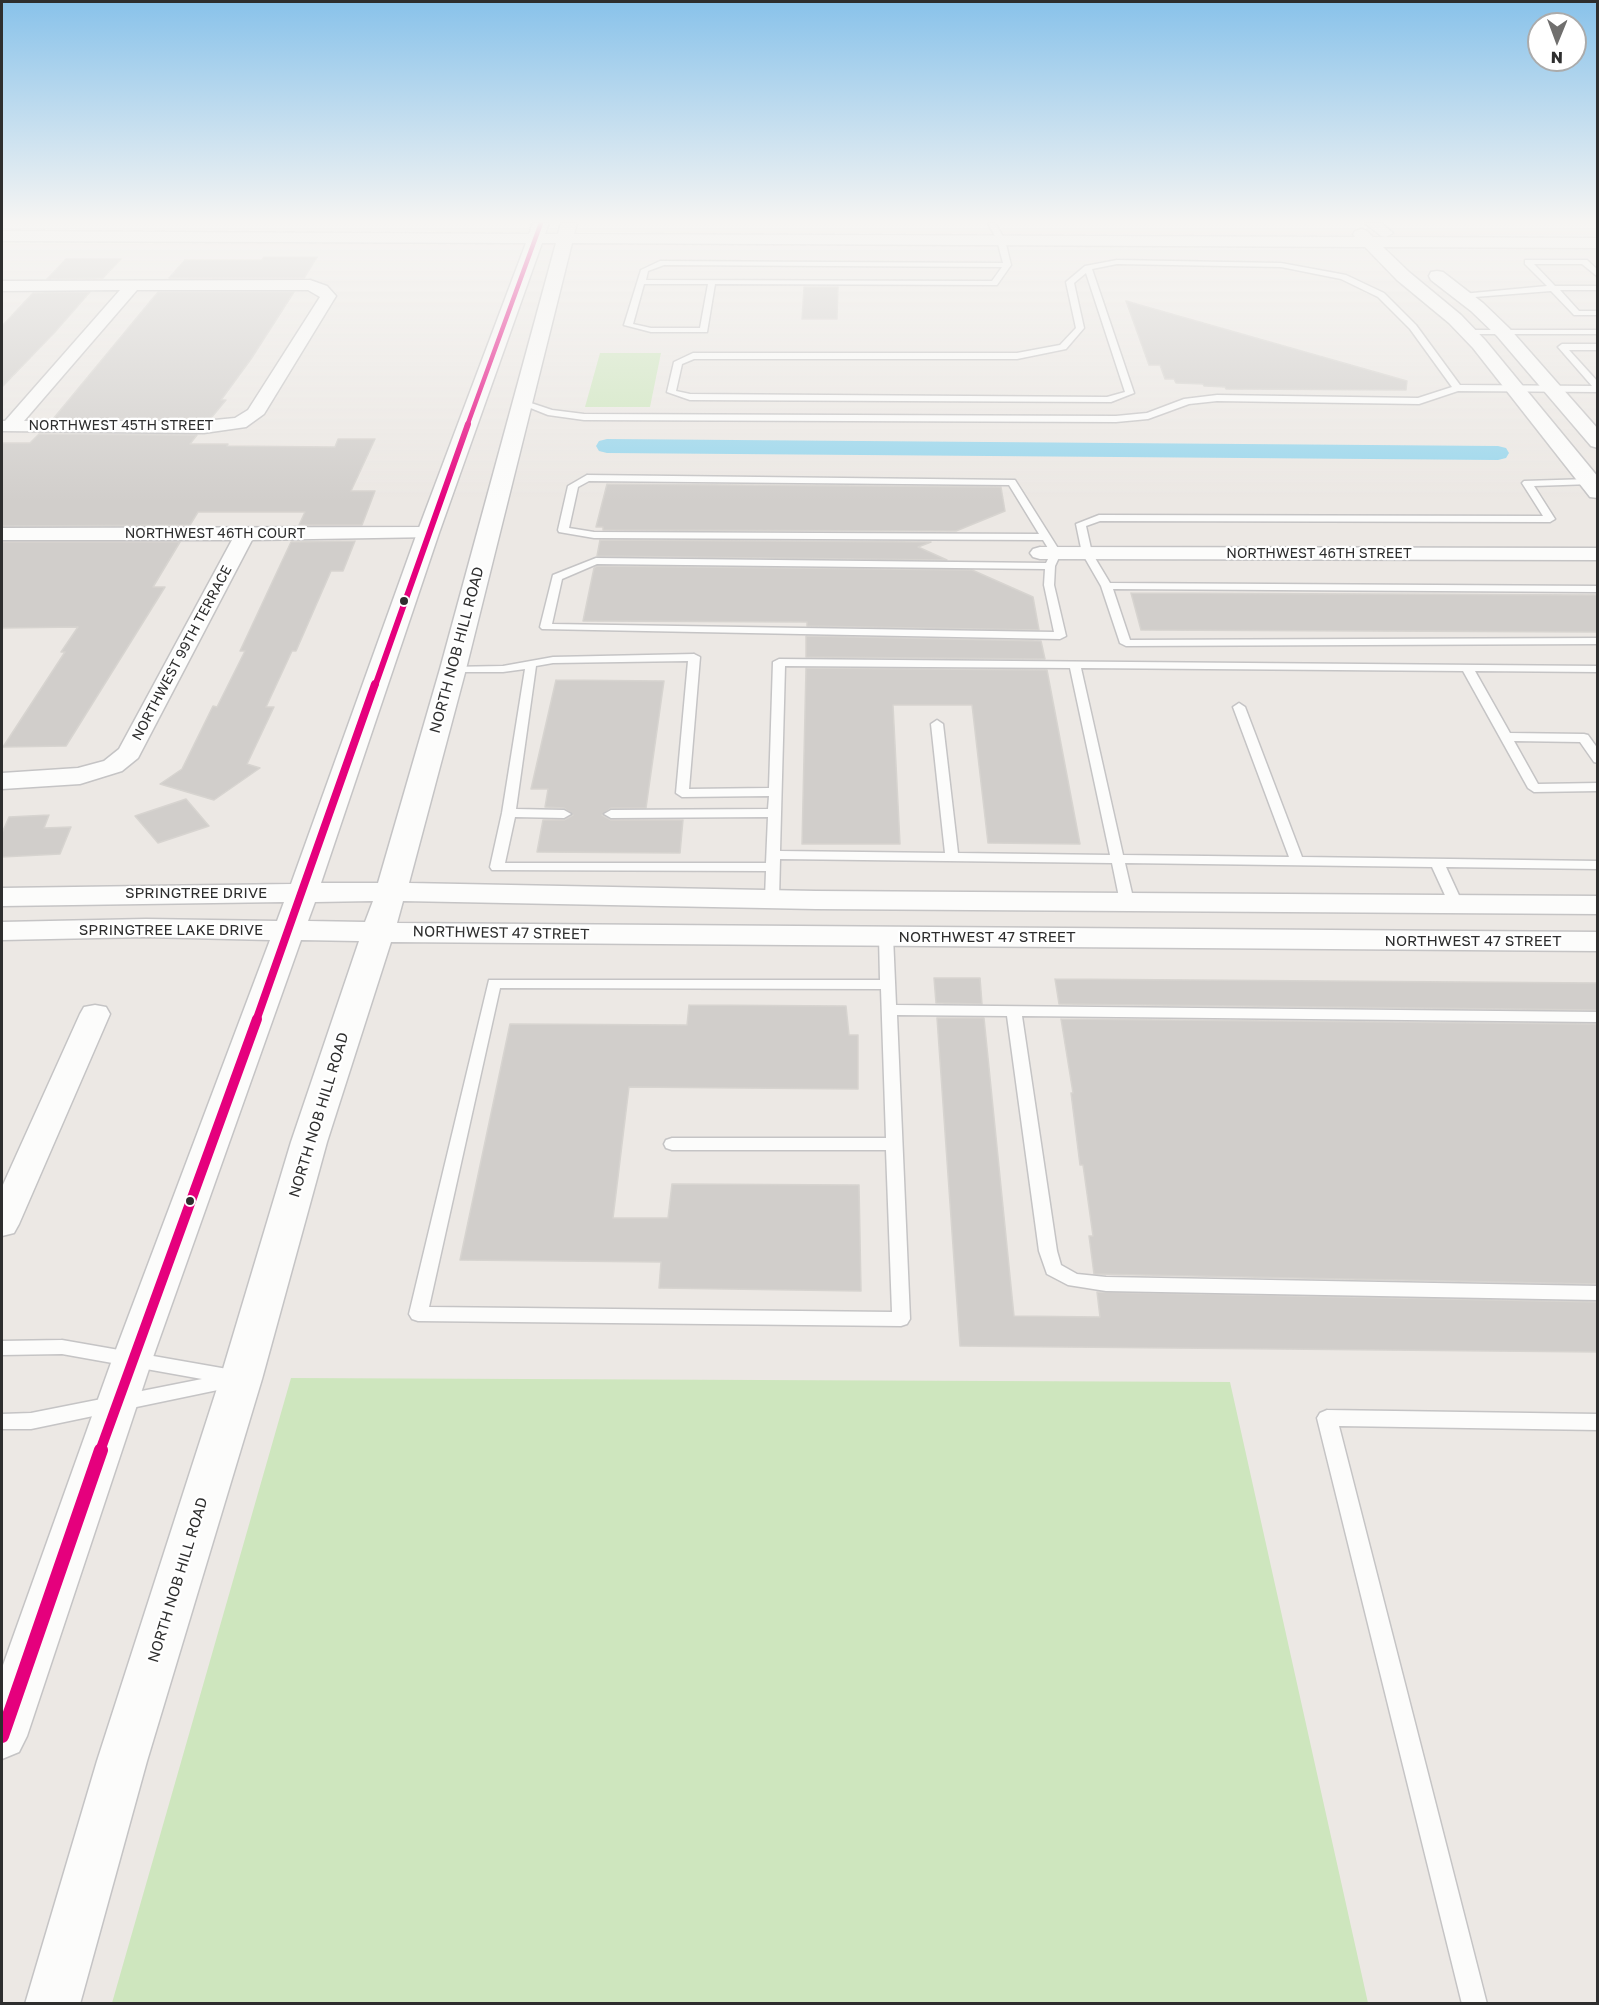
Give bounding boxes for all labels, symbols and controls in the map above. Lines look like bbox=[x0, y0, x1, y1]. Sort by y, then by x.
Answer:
north arrow bbox=[1527, 12, 1587, 72]
text: N bbox=[1550, 48, 1563, 68]
street label: NORTHWEST 45TH STREET bbox=[28, 418, 214, 434]
street label: NORTHWEST 46TH COURT bbox=[125, 526, 305, 542]
street label: NORTHWEST 46TH STREET bbox=[1226, 546, 1412, 562]
street label: NORTHWEST 99TH TERRACE bbox=[129, 563, 235, 743]
street label: NORTH NOB HILL ROAD bbox=[426, 565, 488, 735]
unlabelled marker bbox=[398, 595, 410, 607]
street label: SPRINGTREE DRIVE bbox=[125, 884, 267, 902]
street label: SPRINGTREE LAKE DRIVE bbox=[79, 921, 263, 939]
street label: NORTHWEST 47 STREET bbox=[412, 922, 590, 944]
street label: NORTHWEST 47 STREET bbox=[899, 928, 1075, 946]
street label: NORTHWEST 47 STREET bbox=[1385, 932, 1561, 950]
street label: NORTH NOB HILL ROAD bbox=[285, 1030, 353, 1200]
unlabelled marker bbox=[184, 1195, 196, 1207]
street label: NORTH NOB HILL ROAD bbox=[144, 1495, 212, 1665]

